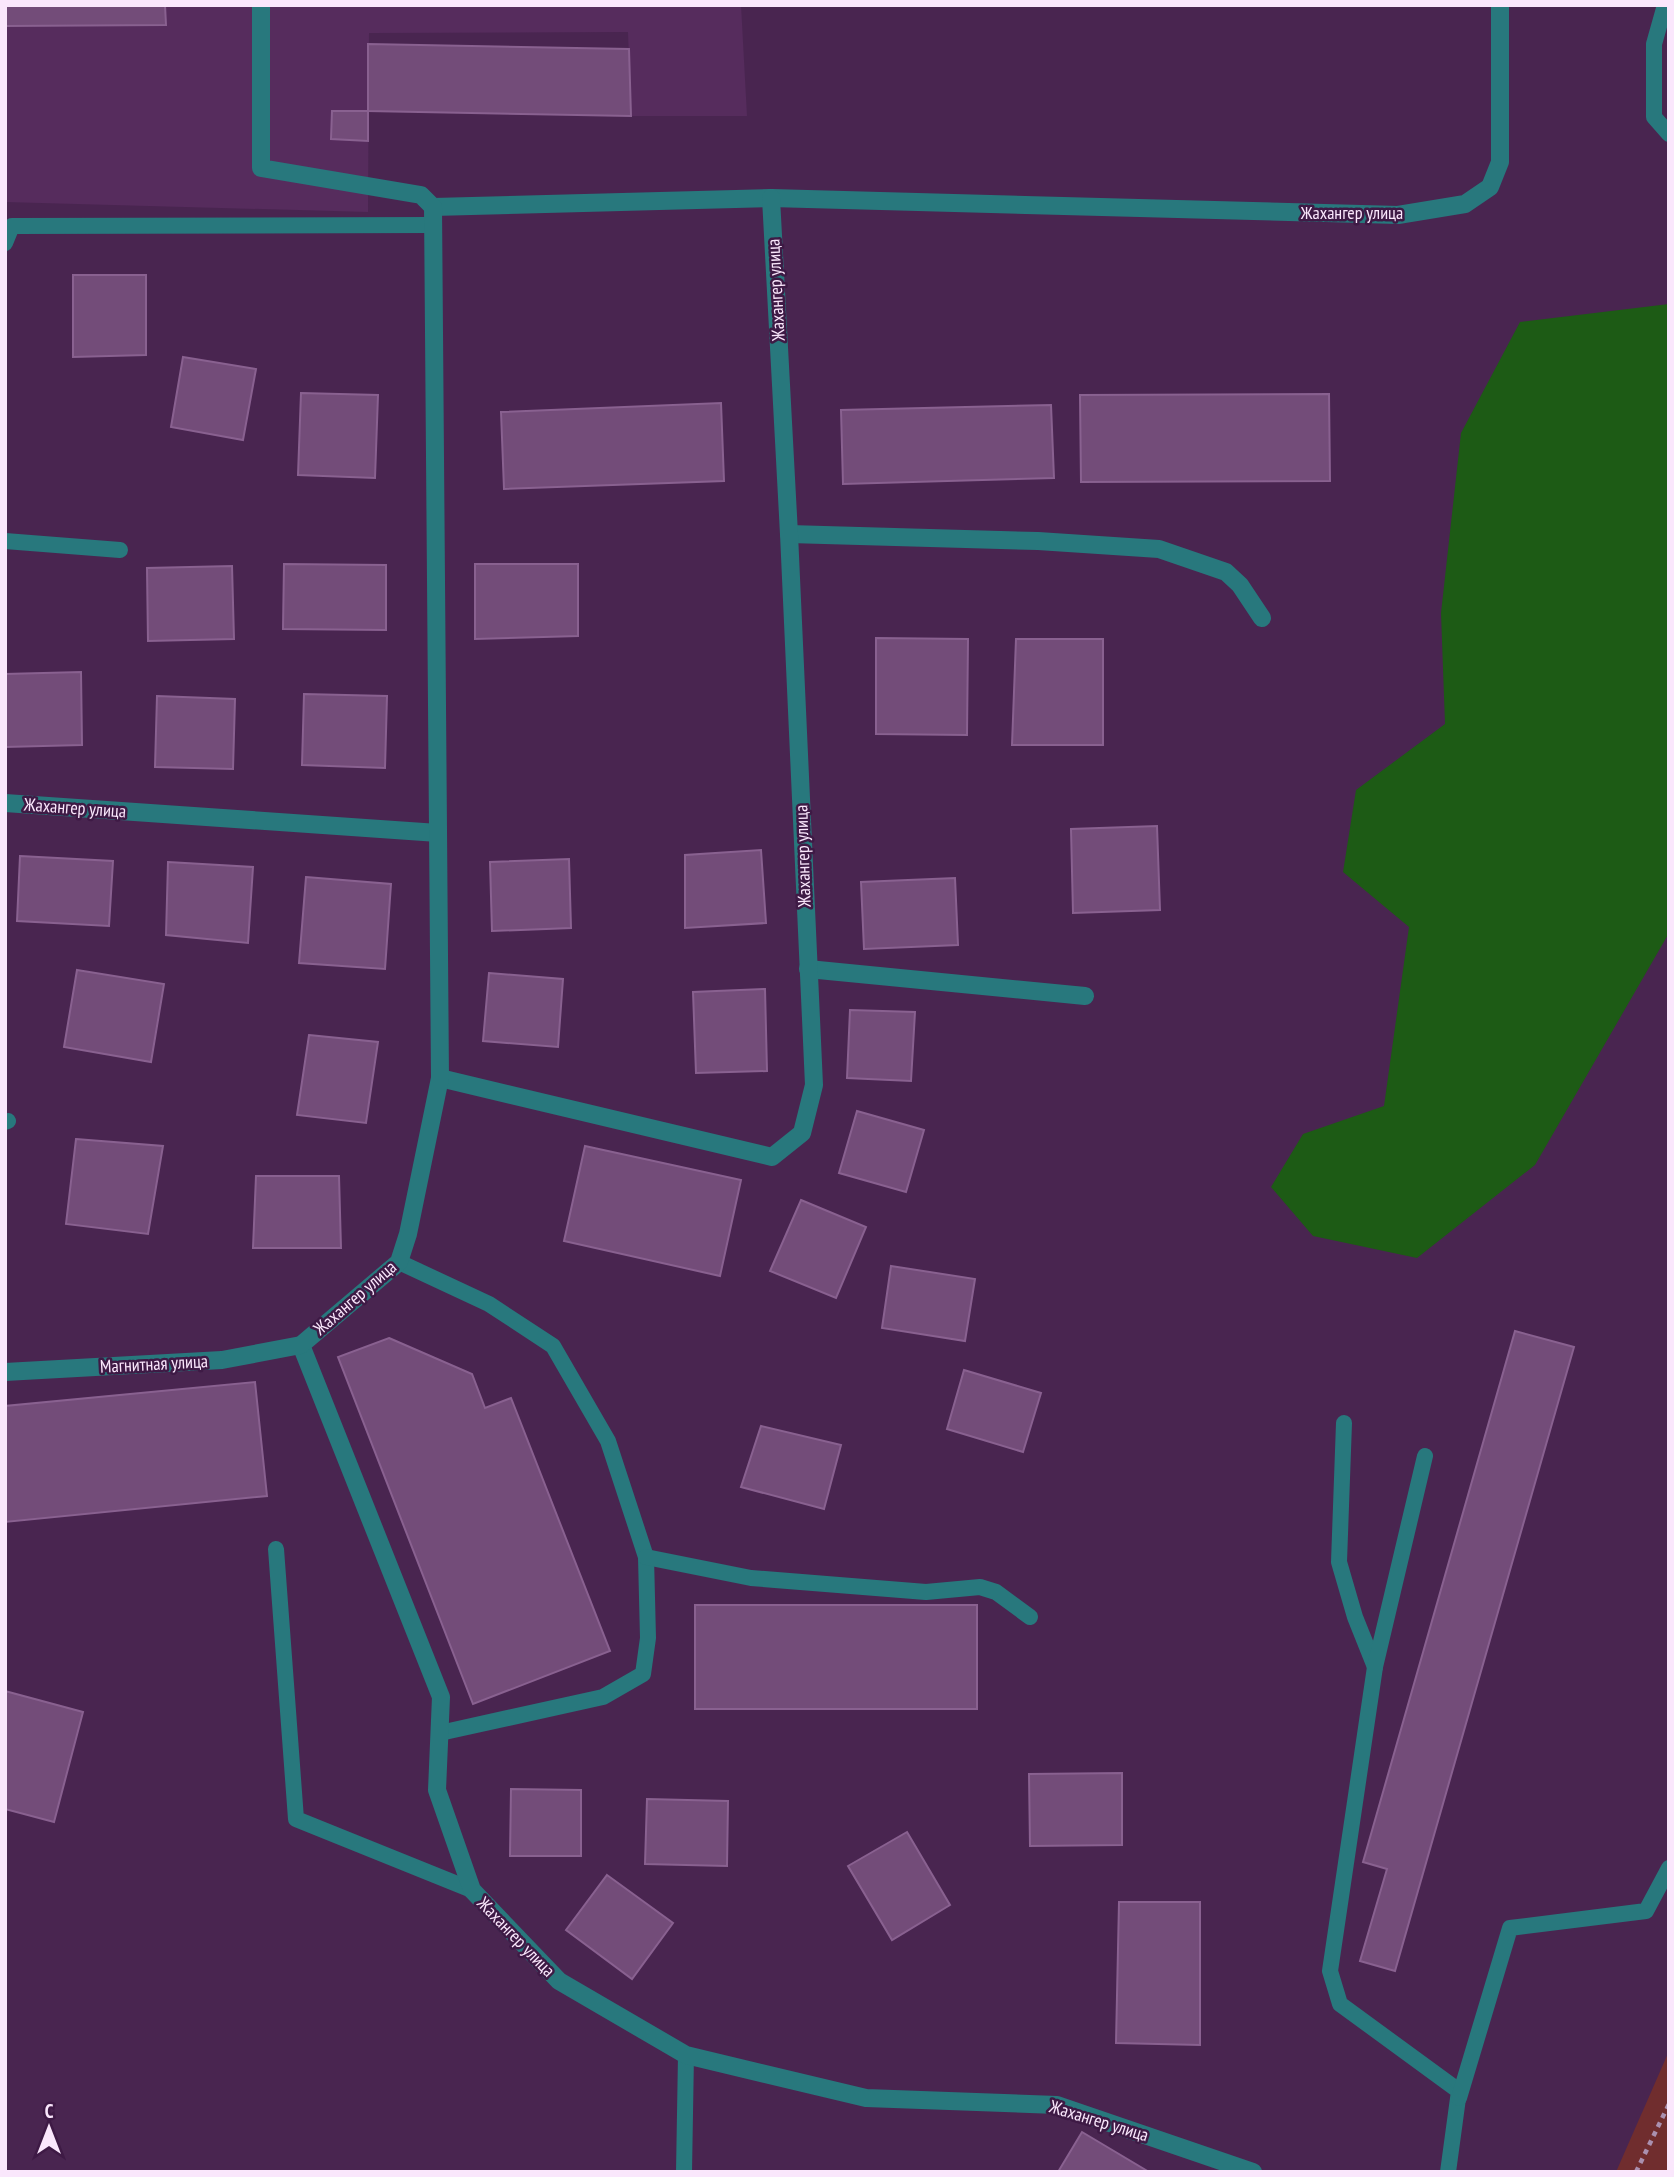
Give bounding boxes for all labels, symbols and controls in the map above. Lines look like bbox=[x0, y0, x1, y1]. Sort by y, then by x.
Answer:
street label: Жахангер улица bbox=[1300, 201, 1403, 224]
street label: Жахангер улица bbox=[761, 238, 790, 343]
street label: Жахангер улица bbox=[22, 792, 127, 823]
street label: Жахангер улица bbox=[789, 804, 816, 909]
street label: Жахангер улица bbox=[308, 1255, 401, 1341]
street label: Магнитная улица bbox=[99, 1349, 209, 1378]
street label: Жахангер улица bbox=[472, 1891, 560, 1981]
north arrow bbox=[14, 2093, 84, 2163]
street label: Жахангер улица bbox=[1046, 2094, 1151, 2146]
text: С bbox=[45, 2099, 54, 2123]

